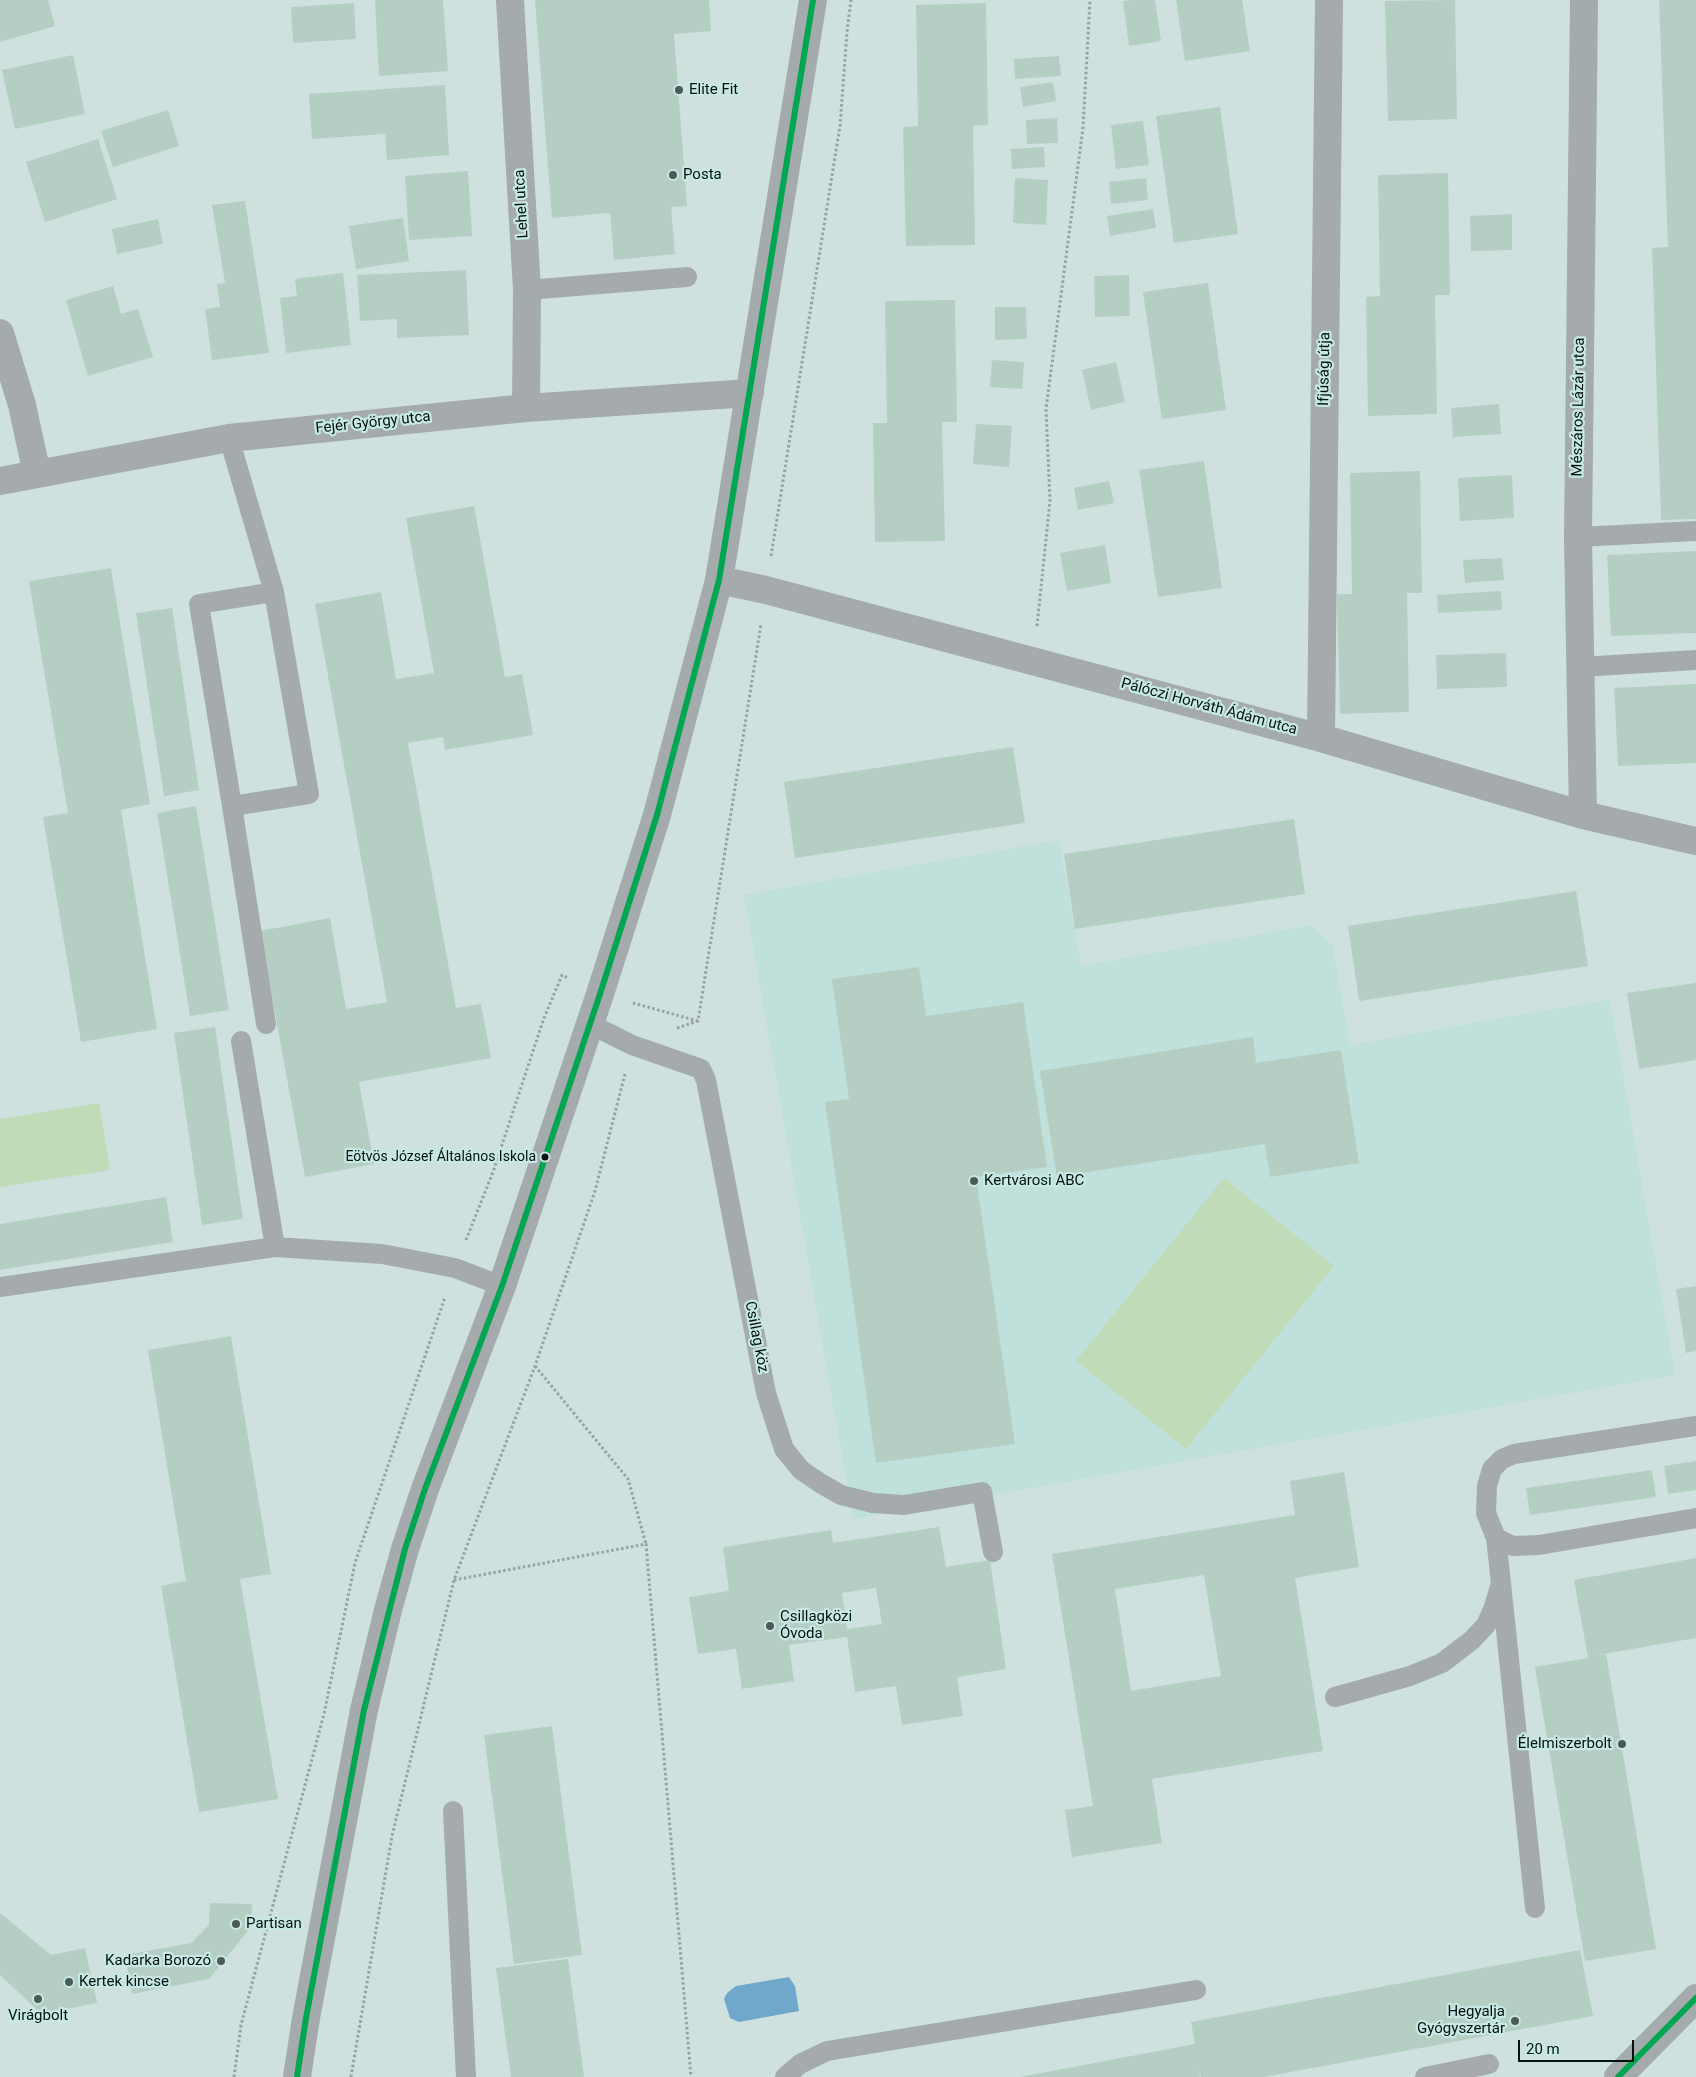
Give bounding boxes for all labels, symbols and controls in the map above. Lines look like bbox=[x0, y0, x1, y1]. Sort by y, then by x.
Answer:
place label: Elite Fit bbox=[689, 81, 738, 99]
marker: Elite Fit bbox=[673, 84, 685, 96]
place label: Posta bbox=[683, 166, 722, 184]
street label: Lehel utca bbox=[511, 169, 533, 239]
marker: Posta bbox=[667, 169, 679, 181]
street label: Ifjúság útja bbox=[1315, 332, 1335, 406]
street label: Mészáros Lázár utca bbox=[1569, 337, 1589, 477]
street label: Fejér György utca bbox=[315, 408, 431, 438]
street label: Pálóczi Horváth Ádám utca bbox=[1119, 675, 1299, 739]
place label: Eötvös József Általános Iskola bbox=[345, 1149, 536, 1165]
marker: Eötvös József Általános Iskola bbox=[540, 1152, 550, 1162]
place label: Kertvárosi ABC bbox=[984, 1172, 1084, 1190]
marker: Kertvárosi ABC bbox=[968, 1175, 980, 1187]
street label: Csillag köz bbox=[740, 1300, 772, 1374]
place label: Csillagközi Óvoda bbox=[780, 1608, 852, 1643]
marker: Csillagközi Óvoda bbox=[764, 1620, 776, 1632]
place label: Élelmiszerbolt bbox=[1518, 1735, 1612, 1753]
marker: Élelmiszerbolt bbox=[1616, 1738, 1628, 1750]
place label: Partisan bbox=[246, 1915, 302, 1933]
marker: Partisan bbox=[230, 1918, 242, 1930]
place label: Kadarka Borozó bbox=[105, 1952, 211, 1970]
marker: Kadarka Borozó bbox=[215, 1955, 227, 1967]
place label: Kertek kincse bbox=[79, 1973, 169, 1991]
marker: Kertek kincse bbox=[63, 1976, 75, 1988]
marker: Virágbolt bbox=[32, 1993, 44, 2005]
place label: Hegyalja Gyógyszertár bbox=[1417, 2003, 1505, 2038]
place label: Virágbolt bbox=[8, 2007, 68, 2025]
marker: Hegyalja Gyógyszertár bbox=[1509, 2015, 1521, 2027]
scale bar bbox=[1521, 2030, 1637, 2062]
text: 20 m bbox=[1526, 2040, 1560, 2058]

